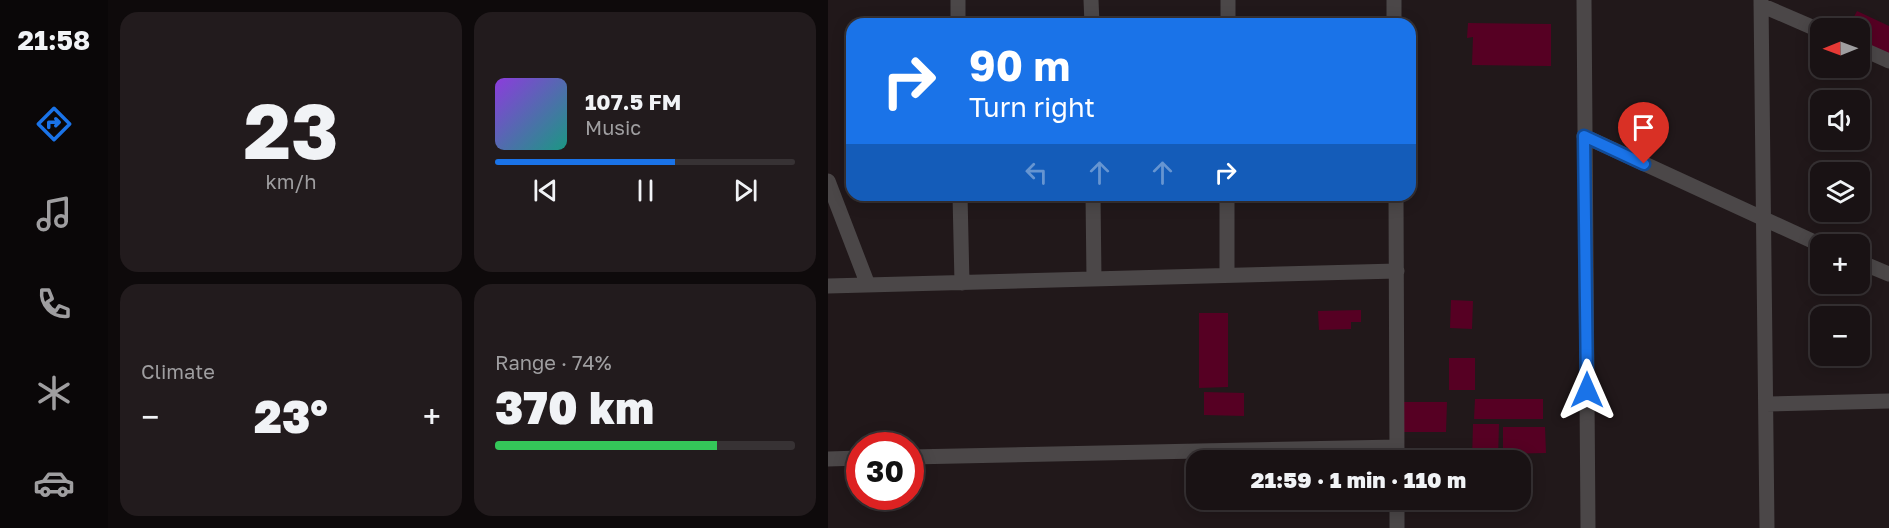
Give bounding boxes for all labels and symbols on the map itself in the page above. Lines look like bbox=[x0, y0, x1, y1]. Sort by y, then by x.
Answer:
north arrow bbox=[1810, 18, 1870, 78]
pin bbox=[1618, 102, 1669, 164]
position arrow bbox=[1555, 358, 1619, 422]
speed limit sign: 30 bbox=[846, 432, 924, 510]

